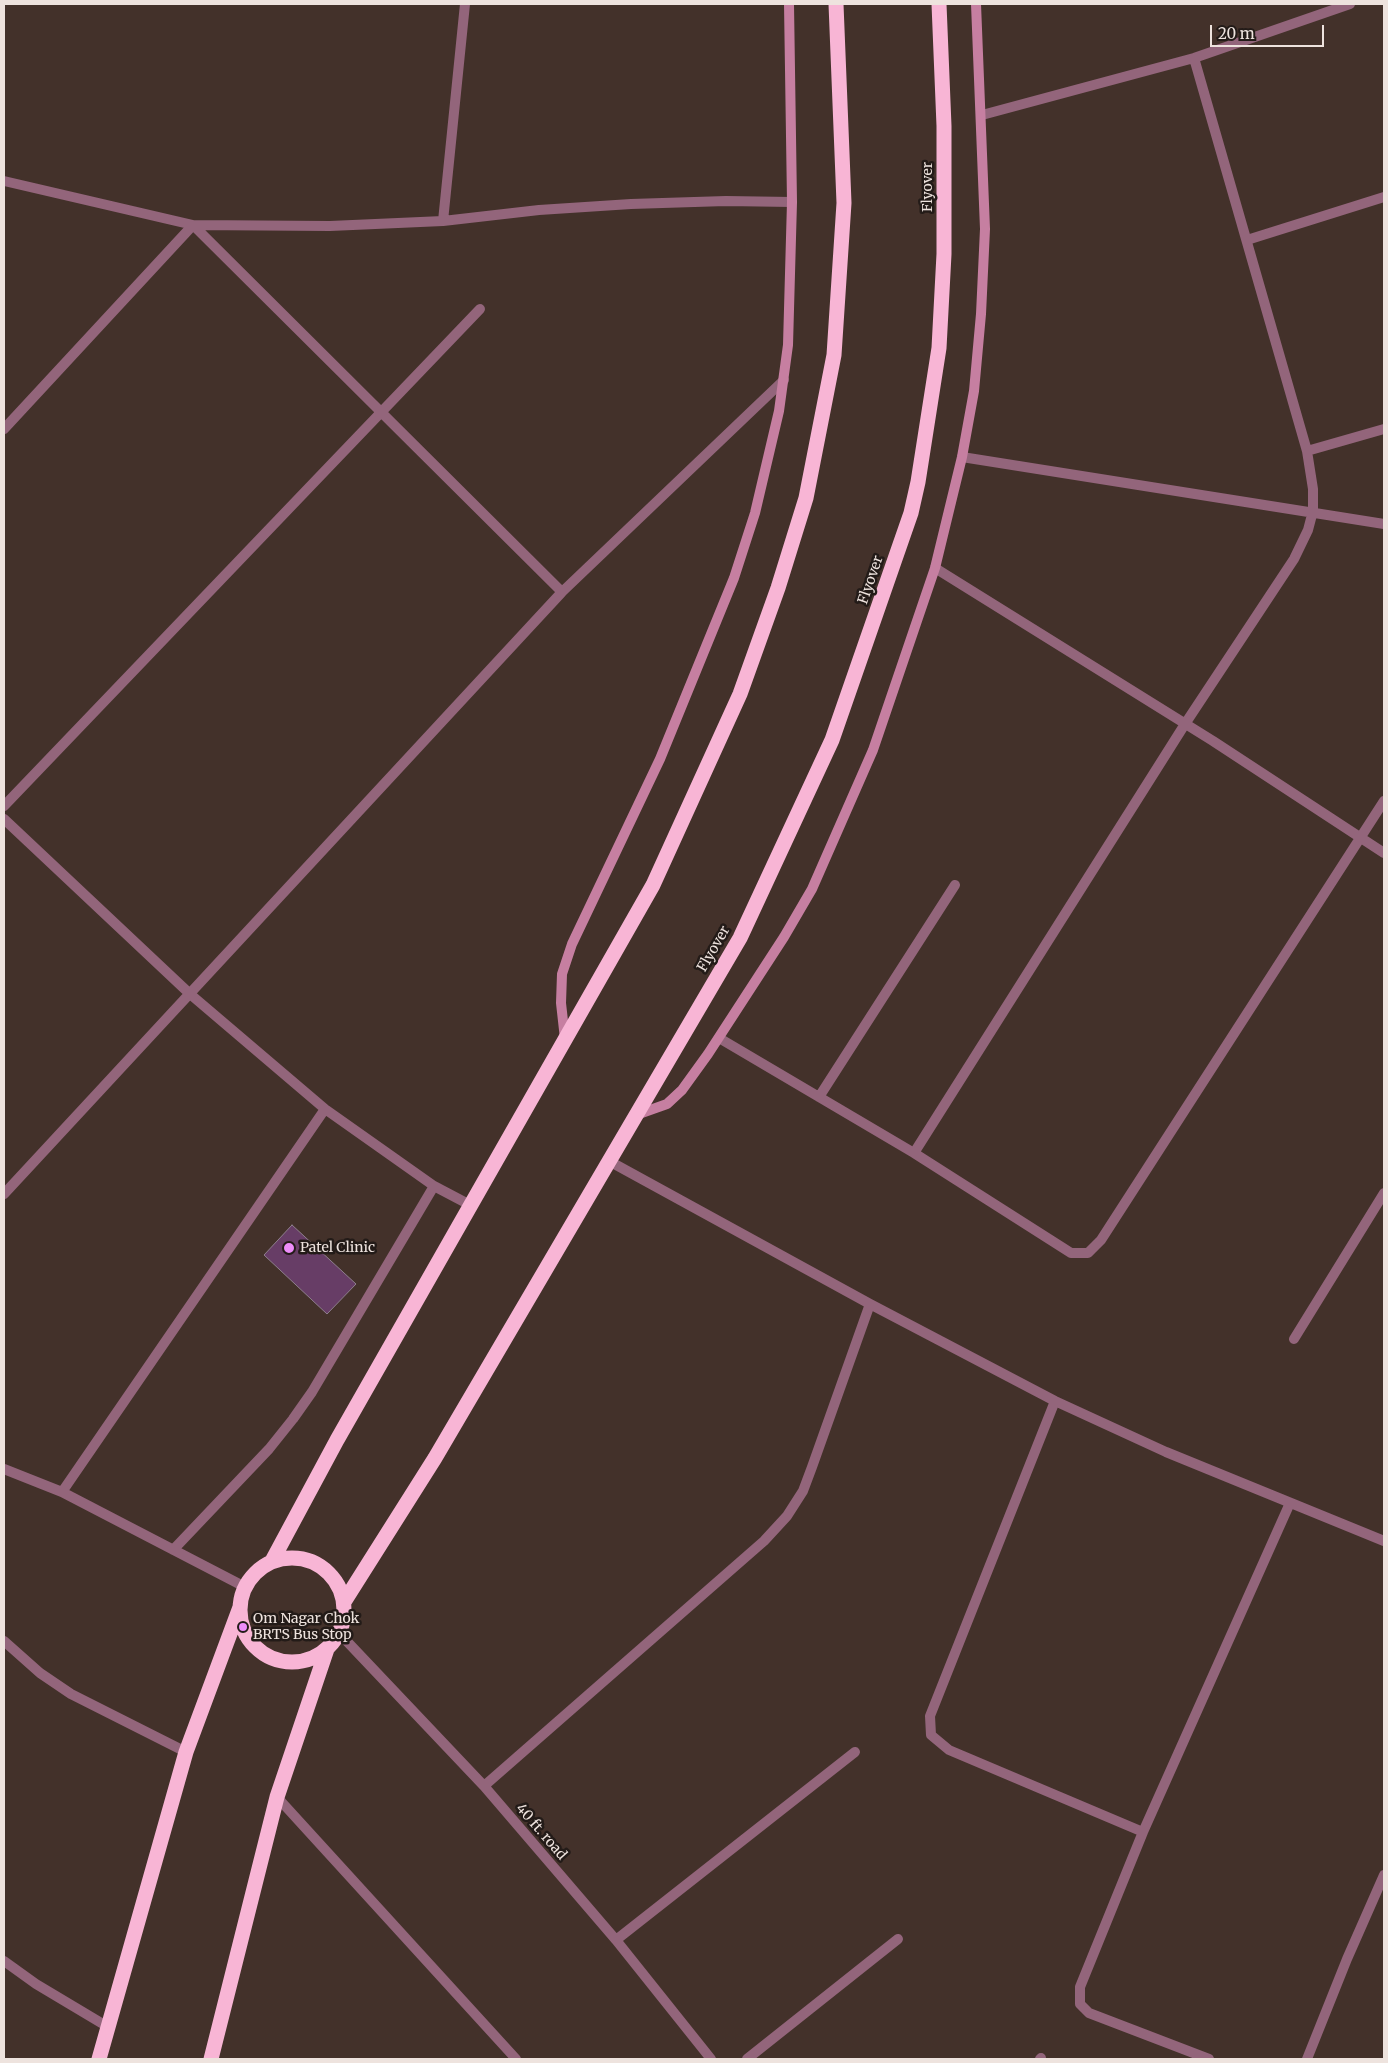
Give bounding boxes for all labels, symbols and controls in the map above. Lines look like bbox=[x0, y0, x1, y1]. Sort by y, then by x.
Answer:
scale bar bbox=[1213, 15, 1327, 47]
text: 20 m bbox=[1218, 24, 1255, 43]
street label: Flyover bbox=[920, 162, 936, 212]
street label: Flyover bbox=[855, 554, 887, 606]
street label: Flyover bbox=[694, 923, 734, 975]
place label: Patel Clinic bbox=[300, 1240, 375, 1256]
marker: Patel Clinic bbox=[282, 1241, 296, 1255]
place label: Om Nagar Chok BRTS Bus Stop bbox=[253, 1611, 359, 1644]
marker: Om Nagar Chok BRTS Bus Stop bbox=[237, 1621, 249, 1633]
street label: 40 ft. road bbox=[512, 1801, 570, 1863]

